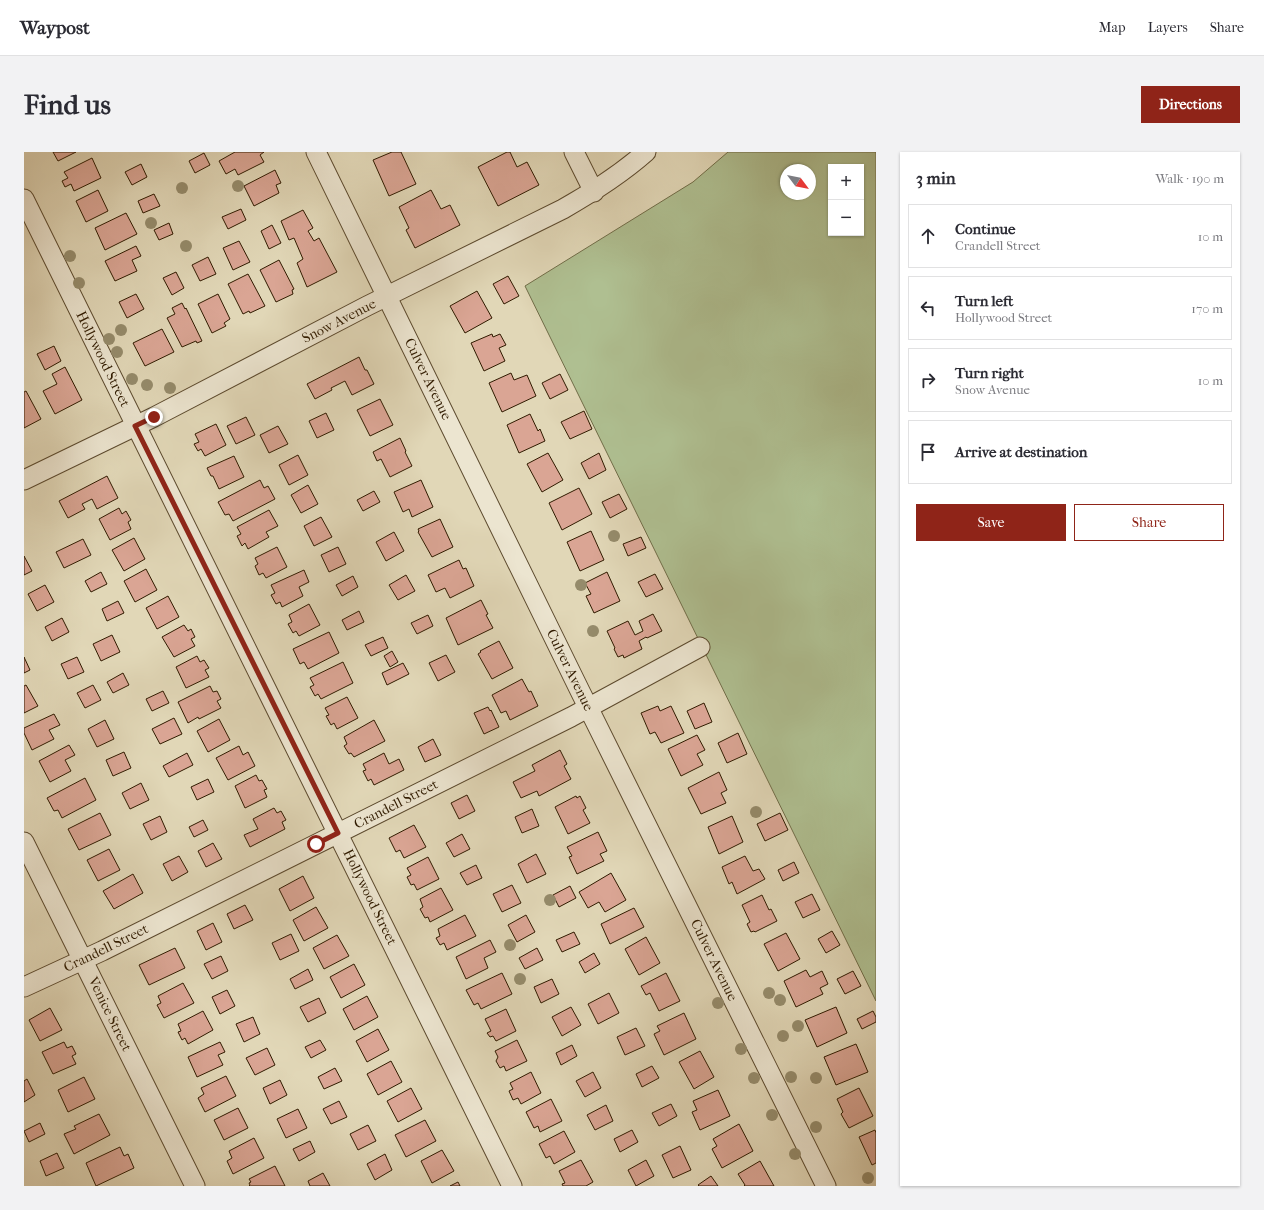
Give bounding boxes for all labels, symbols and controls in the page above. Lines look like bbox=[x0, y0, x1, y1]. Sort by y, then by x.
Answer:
text: Waypost bbox=[20, 17, 90, 39]
text: Map bbox=[1099, 19, 1126, 36]
text: Layers bbox=[1148, 19, 1188, 36]
text: Share bbox=[1210, 19, 1244, 36]
button: Directions bbox=[1141, 86, 1240, 123]
text: Find us bbox=[24, 88, 111, 121]
north arrow bbox=[780, 164, 816, 200]
map controls bbox=[828, 164, 864, 236]
button: + bbox=[828, 164, 864, 200]
text: 3 min bbox=[916, 168, 956, 188]
text: Walk · 190 m bbox=[1155, 171, 1224, 186]
button: − bbox=[828, 200, 864, 236]
text: Continue bbox=[955, 220, 1015, 238]
icon: ahead bbox=[917, 225, 939, 247]
text: 10 m bbox=[1198, 229, 1223, 244]
text: Crandell Street bbox=[955, 238, 1040, 253]
text: Turn left bbox=[955, 292, 1013, 310]
street label: Snow Avenue bbox=[299, 295, 379, 347]
icon: left bbox=[917, 297, 939, 319]
text: 170 m bbox=[1191, 301, 1223, 316]
street label: Hollywood Street bbox=[72, 308, 134, 410]
text: Hollywood Street bbox=[955, 310, 1052, 325]
street label: Culver Avenue bbox=[401, 335, 455, 423]
text: Turn right bbox=[955, 364, 1024, 382]
icon: right bbox=[917, 369, 939, 391]
text: 10 m bbox=[1198, 373, 1223, 388]
text: Snow Avenue bbox=[955, 382, 1030, 397]
route end bbox=[145, 408, 163, 426]
icon: arrive bbox=[917, 441, 939, 463]
text: Arrive at destination bbox=[955, 443, 1087, 461]
button: Save bbox=[916, 504, 1066, 541]
button: Share bbox=[1074, 504, 1224, 541]
street label: Culver Avenue bbox=[543, 626, 597, 714]
street label: Crandell Street bbox=[351, 776, 441, 832]
route start bbox=[307, 835, 325, 853]
street label: Hollywood Street bbox=[339, 846, 401, 948]
street label: Culver Avenue bbox=[687, 916, 741, 1004]
street label: Crandell Street bbox=[61, 920, 151, 976]
street label: Venice Street bbox=[84, 973, 135, 1054]

